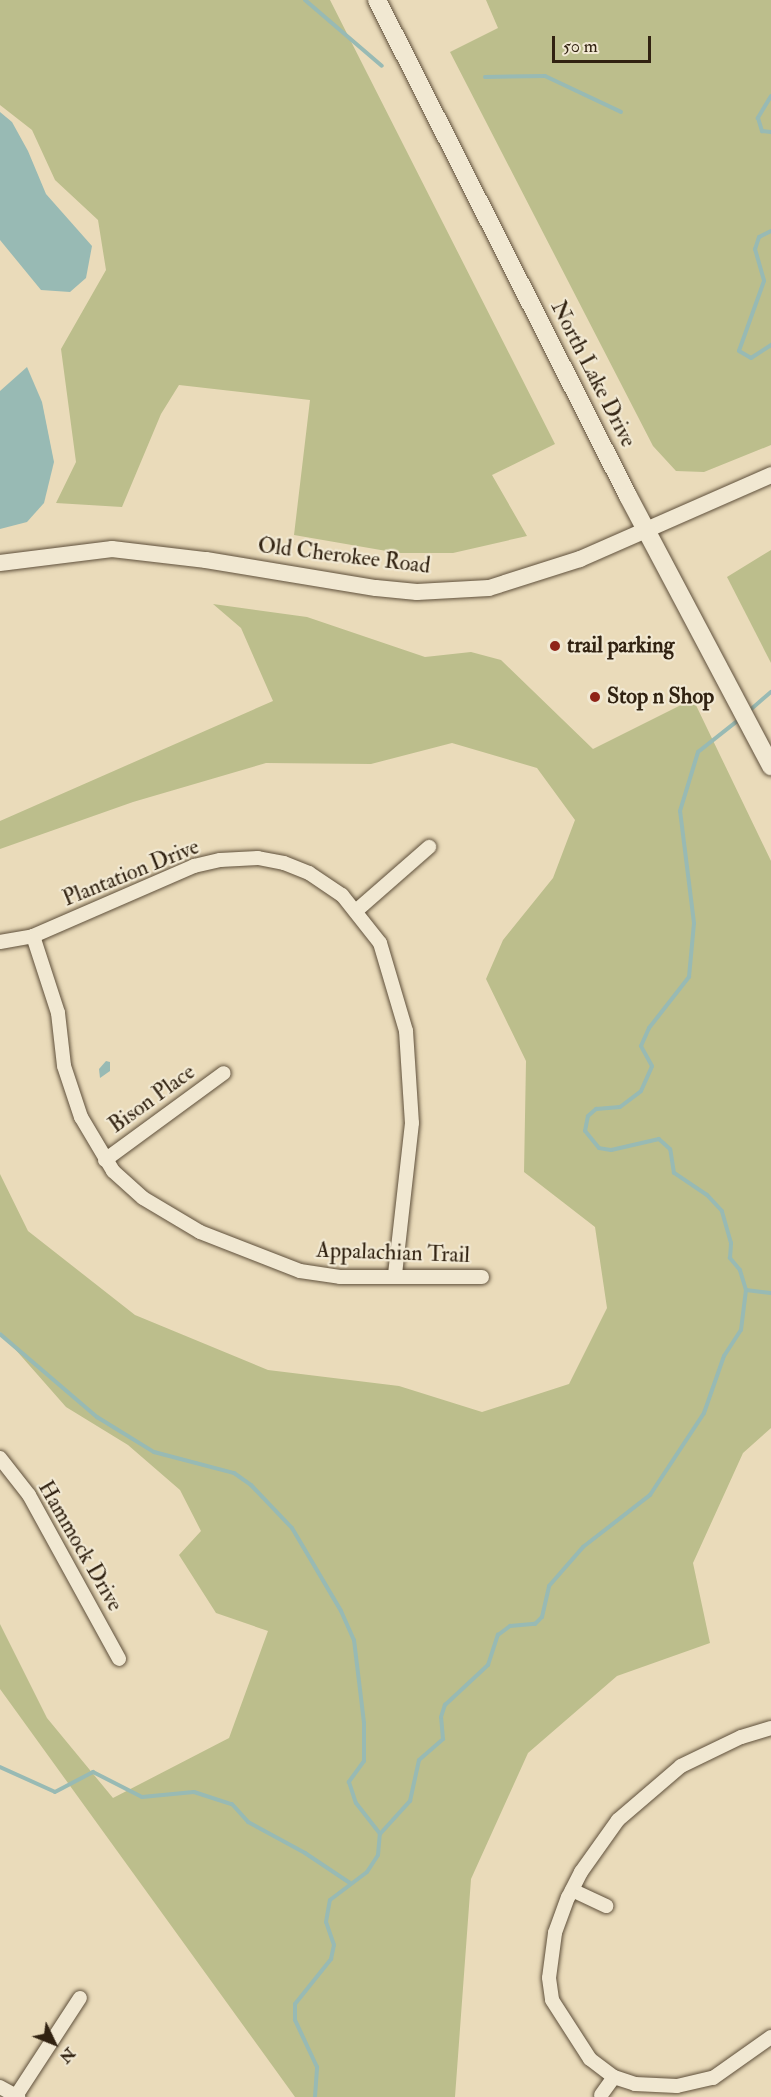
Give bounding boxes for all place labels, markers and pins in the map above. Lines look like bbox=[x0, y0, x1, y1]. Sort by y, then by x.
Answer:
place label: trail parking bbox=[567, 633, 674, 659]
marker: trail parking bbox=[548, 639, 562, 653]
place label: Stop n Shop bbox=[607, 684, 714, 710]
marker: Stop n Shop bbox=[588, 690, 602, 704]

